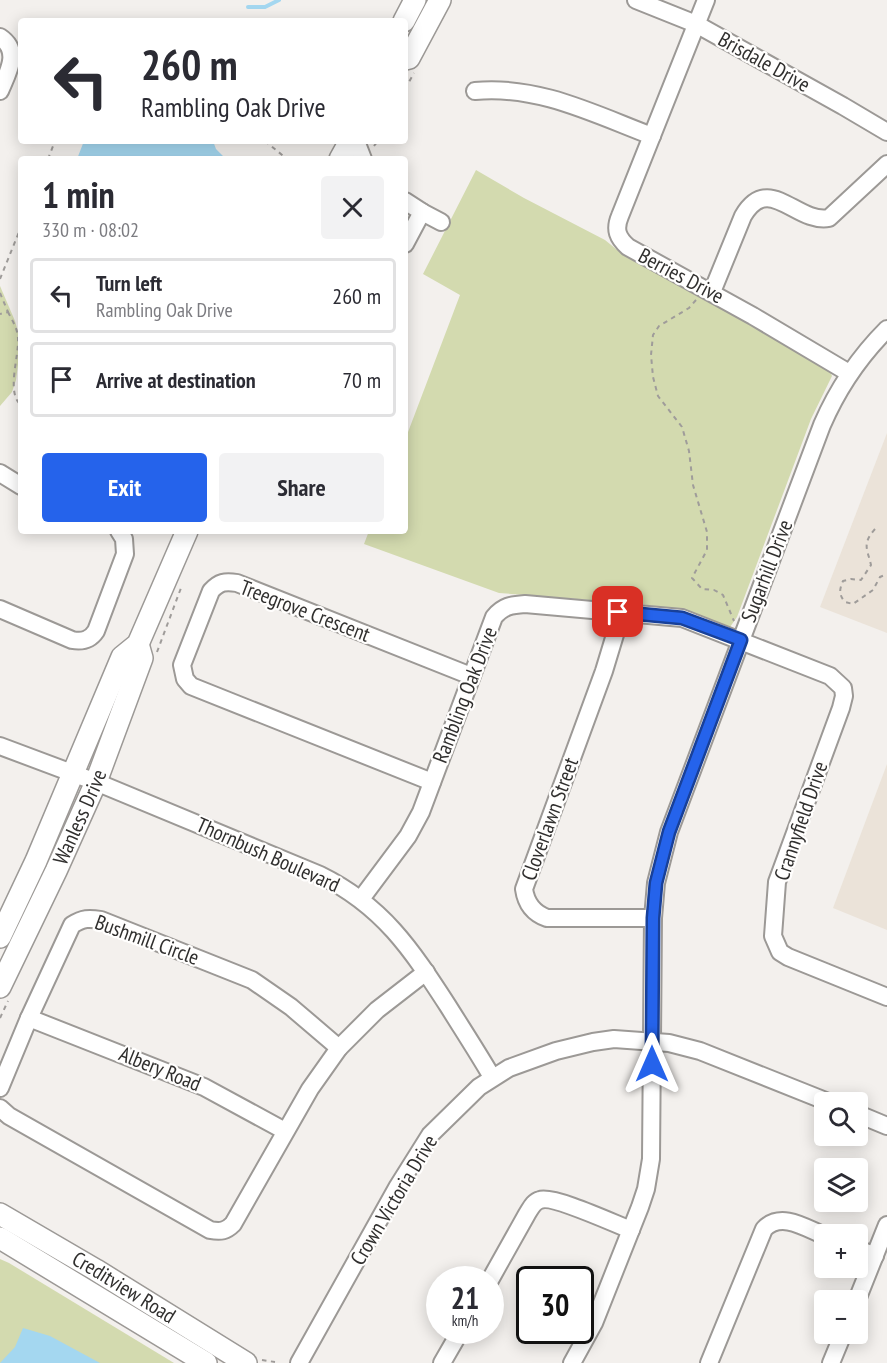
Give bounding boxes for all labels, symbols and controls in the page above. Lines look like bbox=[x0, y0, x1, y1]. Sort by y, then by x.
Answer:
street label: Brisdale Drive bbox=[714, 25, 815, 98]
text: 260 m bbox=[141, 37, 238, 92]
icon: left bbox=[42, 42, 120, 120]
text: Rambling Oak Drive bbox=[141, 90, 326, 124]
text: 1 min bbox=[42, 171, 115, 218]
button: close bbox=[321, 176, 384, 239]
text: 330 m · 08:02 bbox=[42, 217, 139, 243]
street label: Berries Drive bbox=[634, 242, 729, 309]
text: Turn left bbox=[96, 269, 162, 297]
icon: left bbox=[45, 279, 78, 312]
text: 260 m bbox=[332, 282, 381, 310]
text: Rambling Oak Drive bbox=[96, 297, 233, 323]
icon: arrive bbox=[45, 363, 78, 396]
text: Arrive at destination bbox=[96, 366, 256, 394]
text: 70 m bbox=[342, 366, 381, 394]
button: Exit bbox=[42, 453, 207, 522]
button: Share bbox=[219, 453, 384, 522]
street label: Sugarhill Drive bbox=[735, 516, 798, 626]
street label: Treegrove Crescent bbox=[236, 573, 374, 648]
pin bbox=[592, 586, 643, 637]
icon: arrive bbox=[601, 595, 634, 628]
street label: Rambling Oak Drive bbox=[426, 623, 503, 767]
street label: Cloverlawn Street bbox=[515, 754, 584, 884]
street label: Crannyfield Drive bbox=[768, 758, 834, 884]
street label: Wanless Drive bbox=[47, 766, 112, 869]
street label: Thornbush Boulevard bbox=[192, 811, 344, 898]
street label: Bushmill Circle bbox=[91, 908, 203, 971]
position arrow bbox=[620, 1032, 684, 1096]
street label: Albery Road bbox=[115, 1040, 205, 1097]
map controls bbox=[814, 1092, 868, 1344]
button: search bbox=[814, 1092, 868, 1146]
street label: Crown Victoria Drive bbox=[344, 1130, 443, 1270]
button: layers bbox=[814, 1158, 868, 1212]
button: + bbox=[814, 1224, 868, 1278]
street label: Creditview Road bbox=[67, 1245, 181, 1329]
speed limit sign: 30 bbox=[516, 1266, 594, 1344]
text: 21 bbox=[451, 1278, 479, 1317]
button: − bbox=[814, 1290, 868, 1344]
text: km/h bbox=[452, 1311, 478, 1330]

